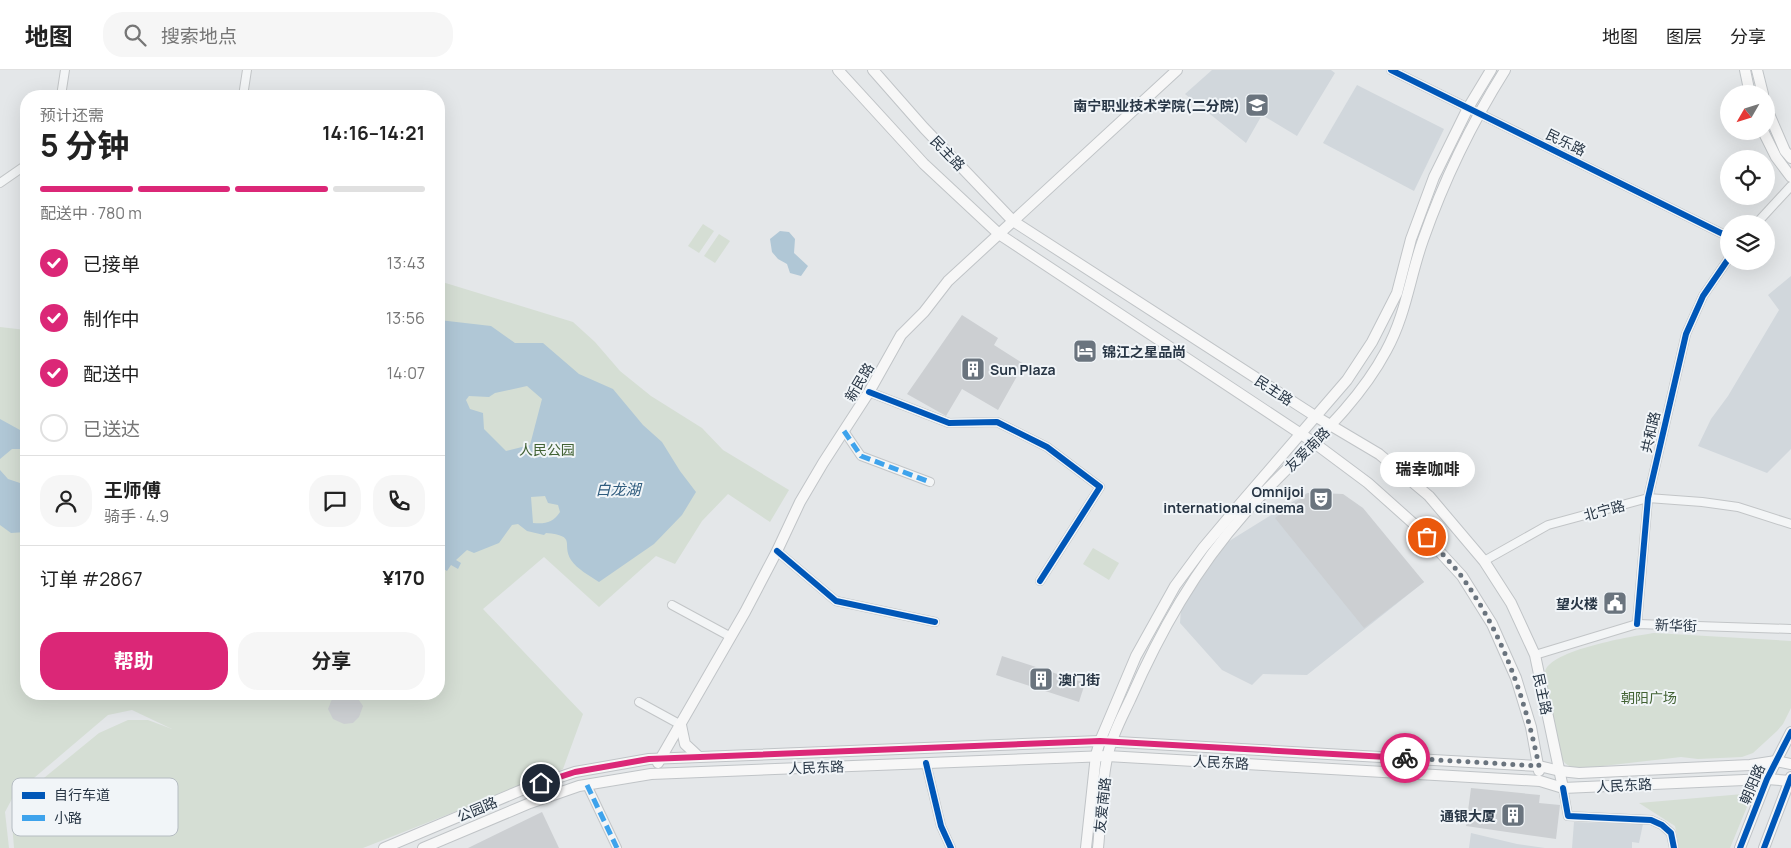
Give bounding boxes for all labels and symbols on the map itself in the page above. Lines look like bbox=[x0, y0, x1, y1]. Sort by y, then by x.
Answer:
north arrow bbox=[1720, 85, 1775, 140]
school or university icon: 南宁职业技术学院(二分院) bbox=[1244, 92, 1270, 118]
place label: 南宁职业技术学院(二分院) bbox=[1073, 96, 1240, 115]
street label: 民乐路 bbox=[1543, 124, 1589, 160]
street label: 民主路 bbox=[927, 131, 969, 175]
hotel icon: 锦江之星品尚 bbox=[1072, 338, 1098, 364]
place label: 锦江之星品尚 bbox=[1102, 342, 1186, 361]
building icon: Sun Plaza bbox=[960, 356, 986, 382]
street label: 新民路 bbox=[840, 359, 878, 405]
place label: Sun Plaza bbox=[990, 360, 1056, 379]
street label: 民主路 bbox=[1251, 371, 1297, 409]
street label: 共和路 bbox=[1636, 409, 1664, 455]
street label: 友爱南路 bbox=[1280, 422, 1334, 476]
park label: 人民公园 bbox=[519, 440, 575, 459]
callout: 瑞幸咖啡 bbox=[1380, 452, 1474, 487]
water label: 白龙湖 bbox=[595, 479, 642, 500]
place label: Omnijoi international cinema bbox=[1163, 482, 1304, 517]
theatre icon: Omnijoi international cinema bbox=[1308, 486, 1334, 512]
street label: 北宁路 bbox=[1581, 495, 1627, 525]
pin bbox=[1406, 516, 1448, 558]
public building icon: 望火楼 bbox=[1602, 590, 1628, 616]
place label: 望火楼 bbox=[1556, 594, 1598, 613]
street label: 新华街 bbox=[1655, 615, 1697, 635]
building icon: 澳门街 bbox=[1028, 666, 1054, 692]
place label: 澳门街 bbox=[1058, 670, 1100, 689]
street label: 民主路 bbox=[1529, 671, 1557, 717]
park label: 朝阳广场 bbox=[1621, 688, 1677, 707]
courier bbox=[1380, 733, 1430, 783]
street label: 人民东路 bbox=[1193, 751, 1249, 773]
street label: 人民东路 bbox=[788, 757, 844, 777]
street label: 朝阳路 bbox=[1735, 761, 1769, 807]
pin bbox=[520, 762, 562, 804]
street label: 人民东路 bbox=[1596, 774, 1652, 796]
street label: 友爱南路 bbox=[1090, 776, 1114, 834]
legend bbox=[12, 778, 178, 836]
text: 自行车道 bbox=[54, 785, 110, 804]
street label: 公园路 bbox=[454, 792, 500, 826]
building icon: 通银大厦 bbox=[1500, 802, 1526, 828]
place label: 通银大厦 bbox=[1440, 806, 1496, 825]
text: 小路 bbox=[54, 808, 82, 827]

